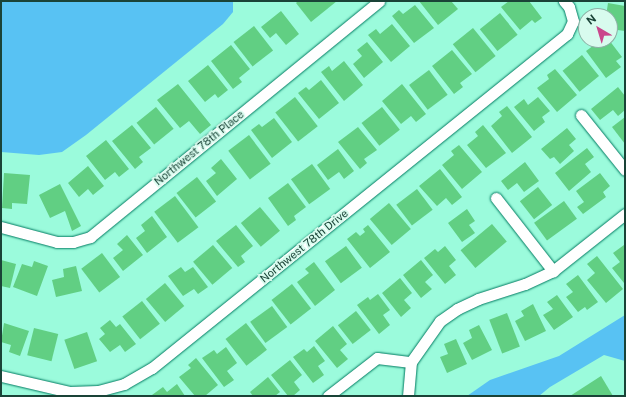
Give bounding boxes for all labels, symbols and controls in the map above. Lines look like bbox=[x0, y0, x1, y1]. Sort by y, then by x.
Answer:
north arrow bbox=[578, 8, 618, 48]
text: N bbox=[584, 12, 598, 27]
street label: Northwest 78th Place bbox=[152, 108, 246, 188]
street label: Northwest 78th Drive bbox=[257, 207, 351, 285]

